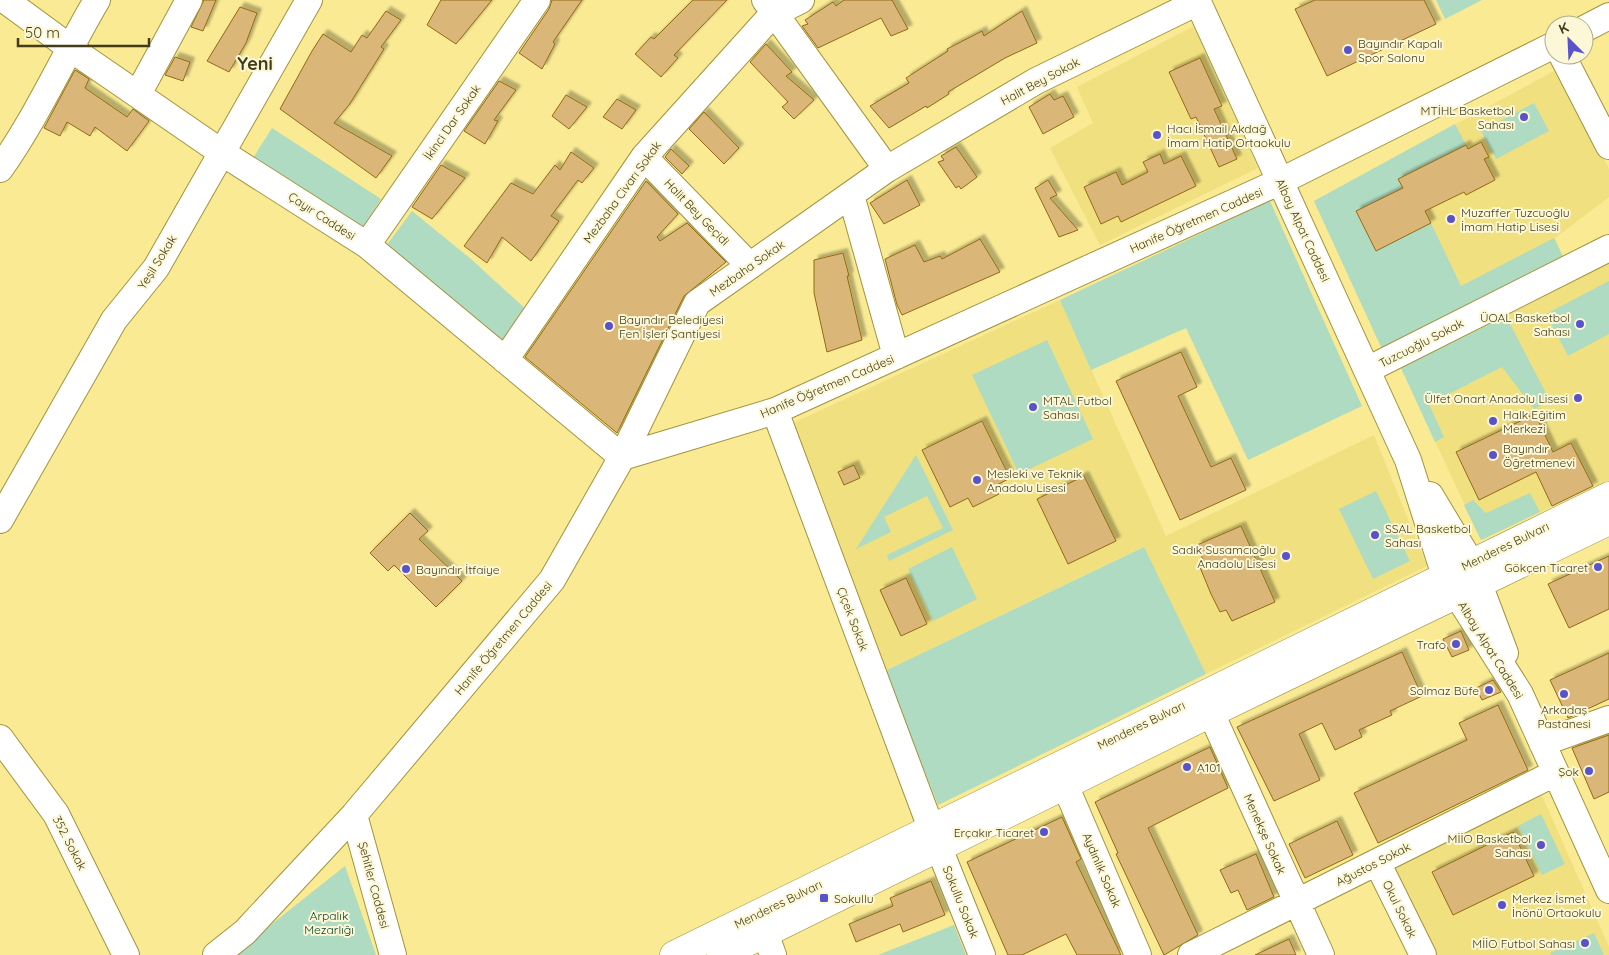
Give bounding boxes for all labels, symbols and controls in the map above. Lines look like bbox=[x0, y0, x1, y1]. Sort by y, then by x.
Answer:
scale bar bbox=[18, 15, 149, 47]
north arrow bbox=[1544, 15, 1594, 65]
text: K bbox=[1556, 18, 1572, 38]
text: 50 m bbox=[25, 23, 60, 42]
place label: Bayındır Kapalı Spor Salonu bbox=[1358, 36, 1442, 65]
marker: Bayındır Kapalı Spor Salonu bbox=[1342, 44, 1354, 56]
district label: Yeni bbox=[237, 52, 273, 75]
street label: Halit Bey Sokak bbox=[998, 54, 1082, 108]
street label: İkinci Dar Sokak bbox=[420, 81, 484, 163]
place label: MTİHL Basketbol Sahası bbox=[1421, 103, 1514, 132]
marker: MTİHL Basketbol Sahası bbox=[1518, 111, 1530, 123]
place label: Hacı İsmail Akdağ İmam Hatip Ortaokulu bbox=[1167, 121, 1291, 150]
marker: Hacı İsmail Akdağ İmam Hatip Ortaokulu bbox=[1151, 129, 1163, 141]
street label: Mezbaha Civarı Sokak bbox=[580, 138, 664, 246]
street label: Halit Bey Geçidi bbox=[661, 176, 733, 248]
street label: Albay Alpat Caddesi bbox=[1272, 176, 1334, 284]
street label: Hanife Öğretmen Caddesi bbox=[1127, 184, 1265, 256]
street label: Çayır Caddesi bbox=[286, 189, 358, 243]
place label: Muzaffer Tuzcuoğlu İmam Hatip Lisesi bbox=[1461, 205, 1570, 234]
marker: Muzaffer Tuzcuoğlu İmam Hatip Lisesi bbox=[1445, 213, 1457, 225]
street label: Yeşil Sokak bbox=[134, 232, 180, 292]
street label: Mezbaha Sokak bbox=[706, 236, 788, 300]
place label: ÜOAL Basketbol Sahası bbox=[1480, 310, 1570, 339]
place label: Bayındır Belediyesi Fen İşleri Şantiyesi bbox=[619, 312, 724, 341]
street label: Tuzcuoğlu Sokak bbox=[1376, 315, 1466, 371]
marker: ÜOAL Basketbol Sahası bbox=[1574, 318, 1586, 330]
marker: Bayındır Belediyesi Fen İşleri Şantiyesi bbox=[603, 320, 615, 332]
street label: Hanife Öğretmen Caddesi bbox=[758, 351, 896, 421]
place label: Ülfet Onart Anadolu Lisesi bbox=[1424, 391, 1568, 406]
marker: Ülfet Onart Anadolu Lisesi bbox=[1572, 392, 1584, 404]
place label: MTAL Futbol Sahası bbox=[1043, 393, 1112, 422]
marker: MTAL Futbol Sahası bbox=[1027, 401, 1039, 413]
place label: Halk Eğitim Merkezi bbox=[1503, 407, 1566, 436]
marker: Halk Eğitim Merkezi bbox=[1487, 415, 1499, 427]
place label: Bayındır Öğretmenevi bbox=[1503, 441, 1575, 470]
marker: Bayındır Öğretmenevi bbox=[1487, 449, 1499, 461]
place label: Mesleki ve Teknik Anadolu Lisesi bbox=[987, 466, 1082, 495]
marker: Mesleki ve Teknik Anadolu Lisesi bbox=[971, 474, 983, 486]
street label: Menderes Bulvarı bbox=[1459, 518, 1551, 574]
place label: SSAL Basketbol Sahası bbox=[1385, 521, 1471, 550]
marker: SSAL Basketbol Sahası bbox=[1369, 529, 1381, 541]
place label: Sadık Susamcıoğlu Anadolu Lisesi bbox=[1172, 542, 1276, 571]
marker: Sadık Susamcıoğlu Anadolu Lisesi bbox=[1280, 550, 1292, 562]
place label: Gökçen Ticaret bbox=[1504, 560, 1588, 575]
marker: Gökçen Ticaret bbox=[1592, 561, 1604, 573]
place label: Bayındır İtfaiye bbox=[416, 562, 500, 577]
marker: Bayındır İtfaiye bbox=[400, 563, 412, 575]
street label: Hanife Öğretmen Caddesi bbox=[451, 578, 555, 698]
street label: Çiçek Sokak bbox=[834, 585, 872, 653]
street label: Albay Alpat Caddesi bbox=[1455, 598, 1527, 702]
place label: Trafo bbox=[1417, 637, 1446, 652]
marker: Trafo bbox=[1450, 638, 1462, 650]
place label: Solmaz Büfe bbox=[1410, 683, 1479, 698]
marker: Solmaz Büfe bbox=[1483, 684, 1495, 696]
marker: Arkadaş Pastanesi bbox=[1558, 688, 1570, 700]
street label: Menderes Bulvarı bbox=[1095, 697, 1187, 753]
place label: Arkadaş Pastanesi bbox=[1537, 702, 1591, 731]
place label: A101 bbox=[1197, 760, 1221, 775]
marker: A101 bbox=[1181, 761, 1193, 773]
place label: Şok bbox=[1559, 764, 1579, 779]
marker: Şok bbox=[1583, 765, 1595, 777]
street label: Menekşe Sokak bbox=[1241, 791, 1289, 877]
street label: 352. Sokak bbox=[50, 813, 90, 873]
place label: Erçakır Ticaret bbox=[954, 825, 1034, 840]
marker: Erçakır Ticaret bbox=[1038, 826, 1050, 838]
street label: Aydınlık Sokak bbox=[1079, 830, 1125, 910]
place label: MİİO Basketbol Sahası bbox=[1448, 831, 1531, 860]
street label: Ağustos Sokak bbox=[1333, 839, 1413, 889]
marker: MİİO Basketbol Sahası bbox=[1535, 839, 1547, 851]
street label: Şehitler Caddesi bbox=[355, 840, 393, 930]
street label: Sokullu Sokak bbox=[940, 864, 982, 940]
street label: Menderes Bulvarı bbox=[732, 876, 824, 932]
street label: Okul Sokak bbox=[1380, 878, 1420, 940]
place label: Sokullu bbox=[834, 891, 873, 906]
place label: Merkez İsmet İnönü Ortaokulu bbox=[1512, 891, 1601, 920]
marker: Sokullu bbox=[818, 892, 830, 904]
marker: Merkez İsmet İnönü Ortaokulu bbox=[1496, 899, 1508, 911]
park label: Arpalık Mezarlığı bbox=[304, 908, 354, 937]
place label: MİİO Futbol Sahası bbox=[1472, 936, 1575, 951]
marker: MİİO Futbol Sahası bbox=[1579, 937, 1591, 949]

